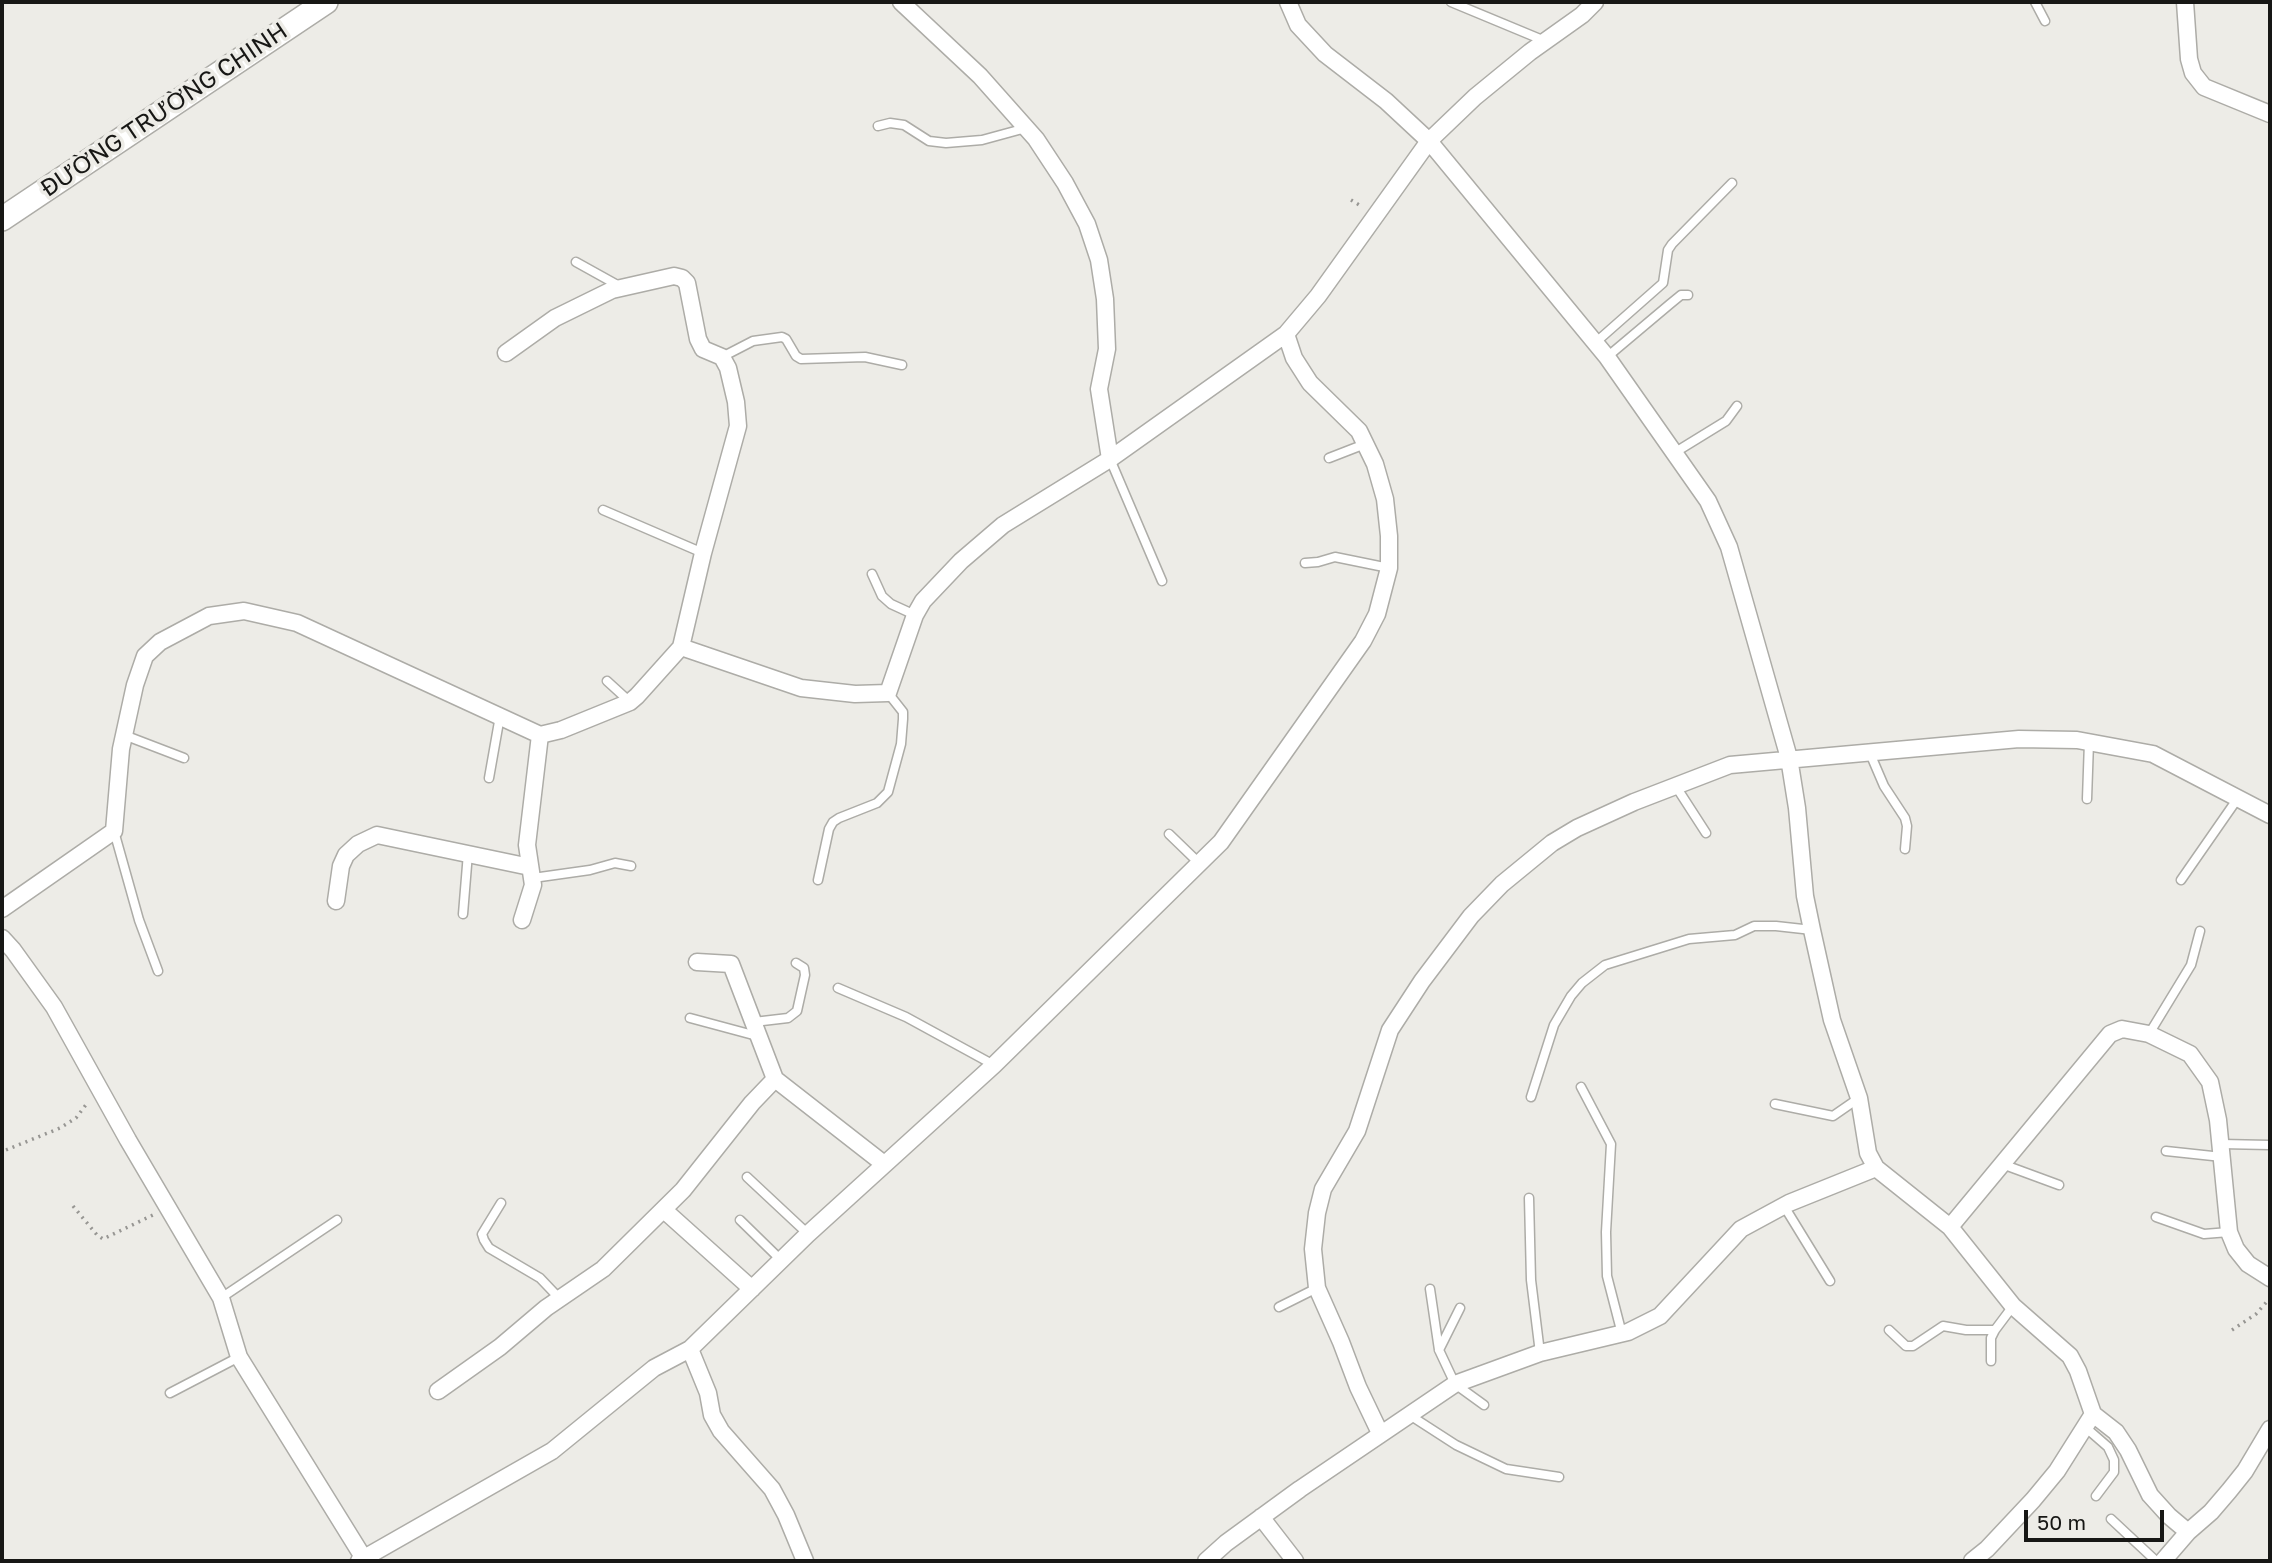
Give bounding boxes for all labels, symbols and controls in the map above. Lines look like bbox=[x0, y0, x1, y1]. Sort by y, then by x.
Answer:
street label: ĐƯỜNG TRƯỜNG CHINH bbox=[35, 17, 293, 203]
scale bar bbox=[2027, 1496, 2167, 1540]
text: 50 m bbox=[2037, 1509, 2086, 1535]

